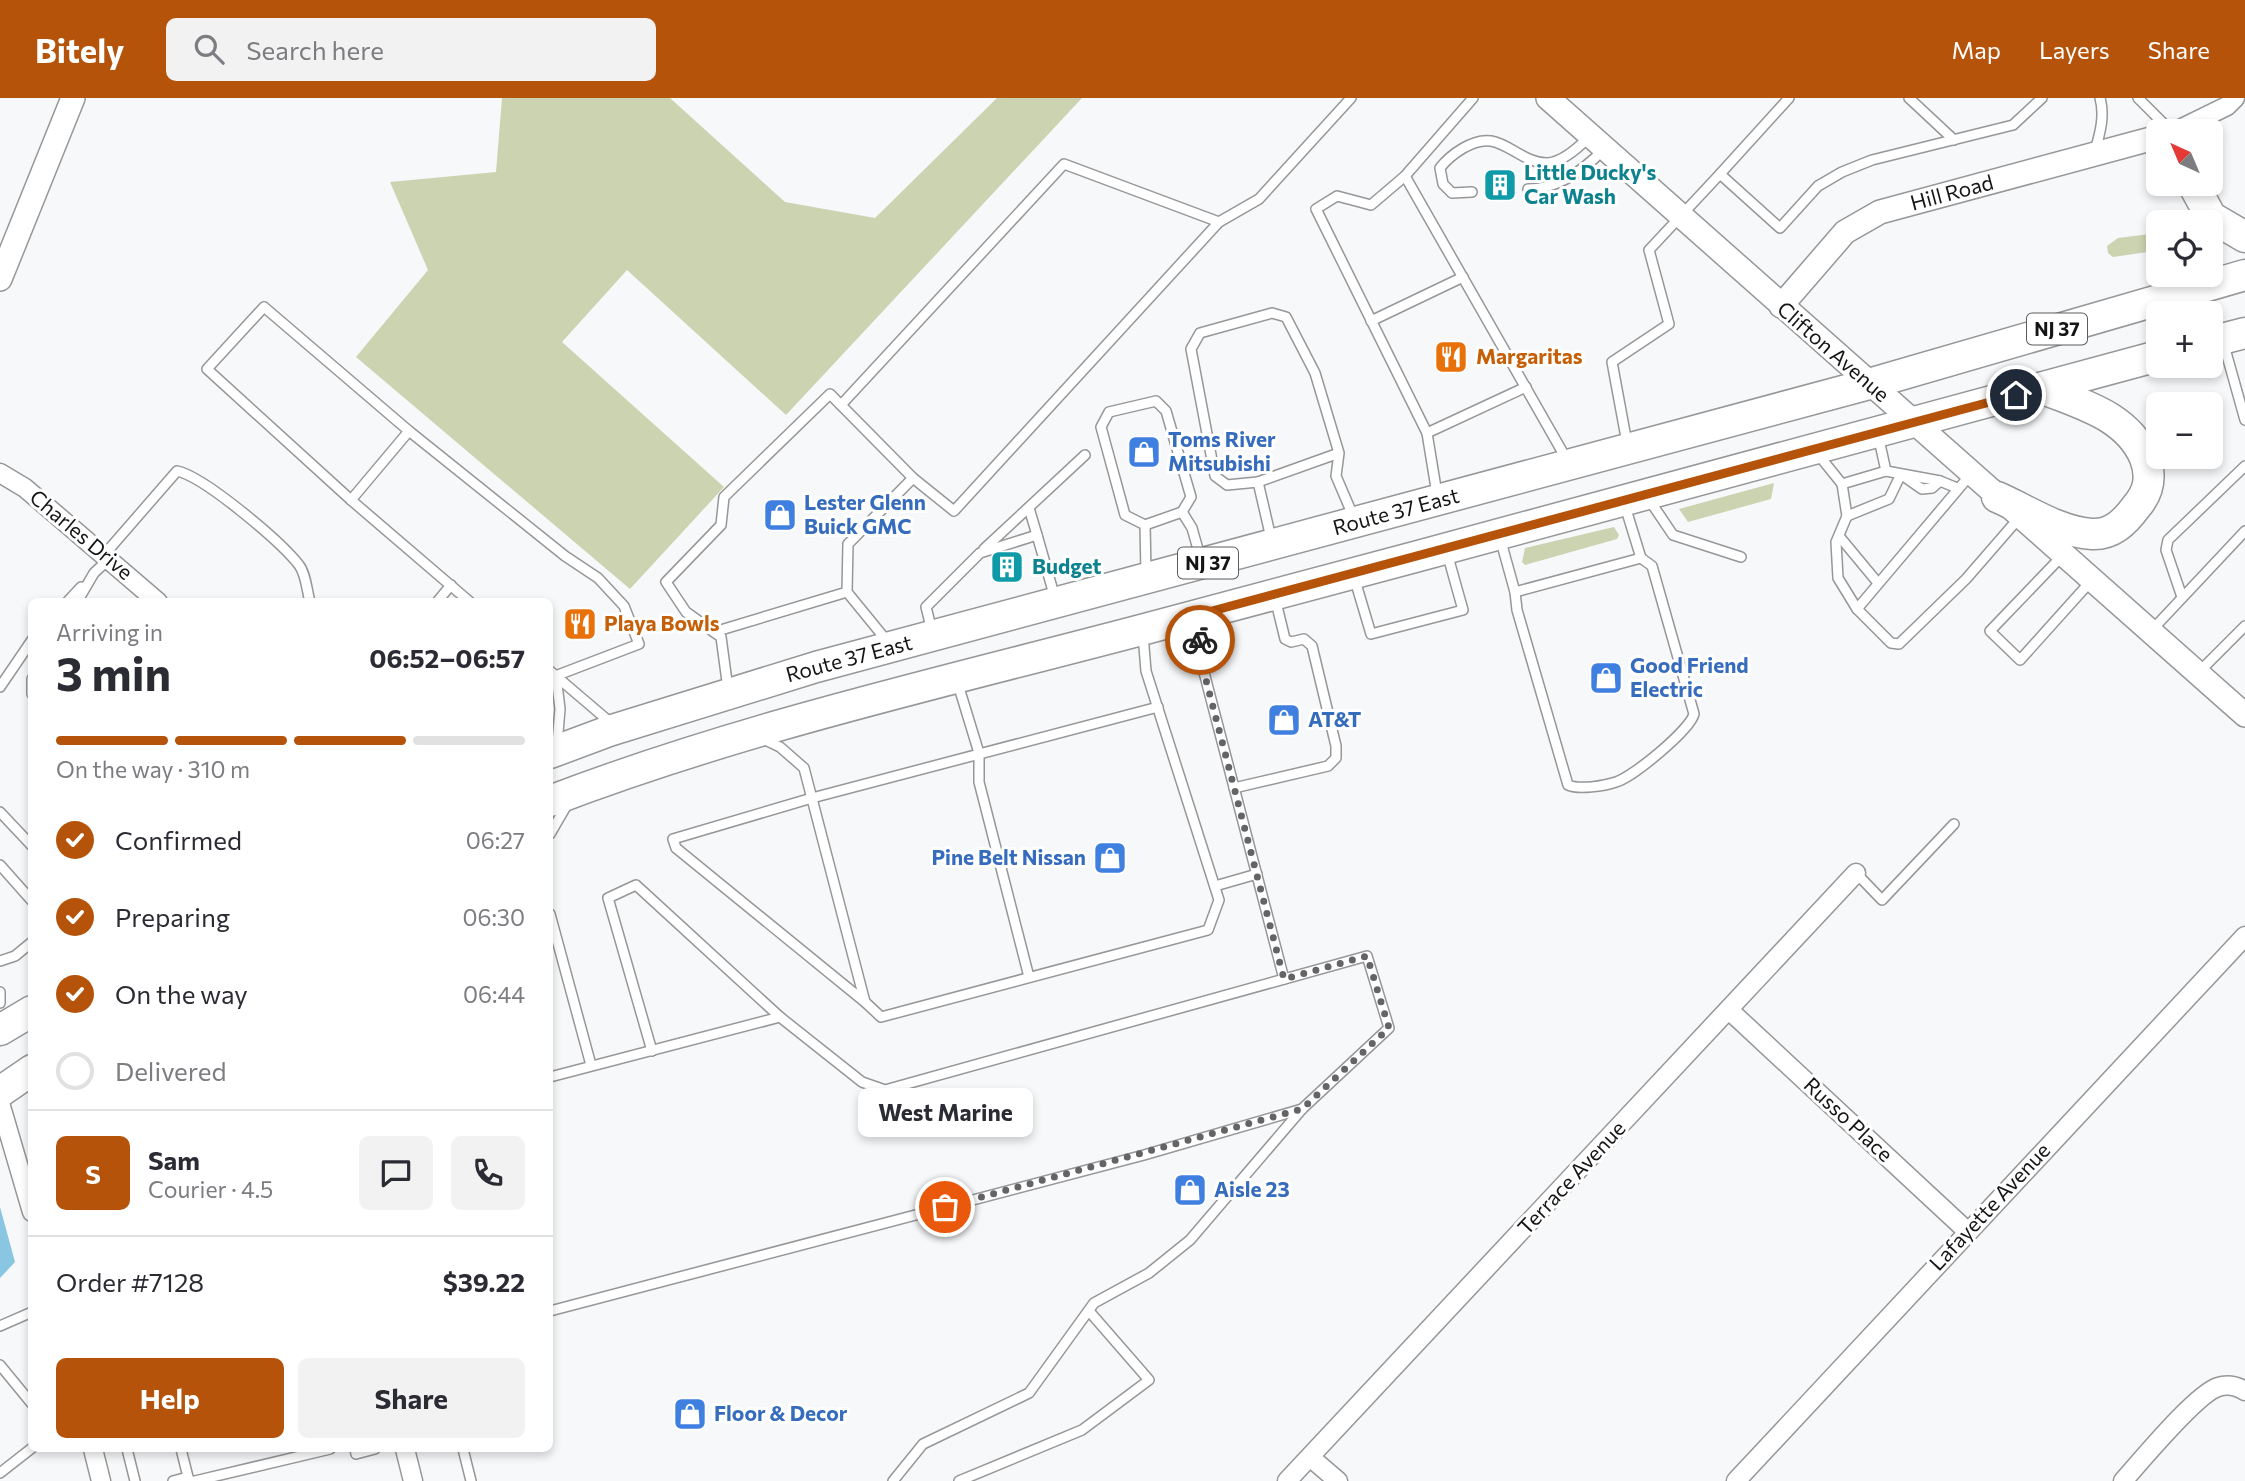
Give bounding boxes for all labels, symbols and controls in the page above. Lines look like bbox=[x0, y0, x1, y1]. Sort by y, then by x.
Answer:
search box bbox=[166, 18, 656, 81]
text: Bitely bbox=[35, 29, 124, 70]
icon: search bbox=[190, 30, 228, 68]
text: Search here bbox=[246, 34, 384, 65]
text: Map bbox=[1952, 35, 2001, 64]
text: Layers bbox=[2039, 35, 2110, 64]
text: Share bbox=[2148, 35, 2210, 64]
north arrow bbox=[2146, 119, 2222, 196]
map controls bbox=[2146, 119, 2223, 469]
place label: Little Ducky's Car Wash bbox=[1524, 159, 1656, 208]
building icon: Little Ducky's Car Wash bbox=[1481, 166, 1519, 204]
street label: Hill Road bbox=[1907, 168, 1996, 215]
button: locate bbox=[2146, 210, 2223, 287]
street label: Clifton Avenue bbox=[1773, 295, 1895, 406]
button: + bbox=[2146, 301, 2223, 378]
road number: NJ 37 bbox=[2027, 314, 2087, 344]
restaurant icon: Margaritas bbox=[1432, 338, 1470, 376]
place label: Margaritas bbox=[1476, 343, 1583, 368]
pin bbox=[1986, 365, 2046, 425]
icon: home bbox=[1997, 376, 2035, 414]
button: − bbox=[2146, 392, 2223, 469]
place label: Toms River Mitsubishi bbox=[1168, 426, 1276, 475]
shop icon: Toms River Mitsubishi bbox=[1125, 433, 1163, 471]
street label: Route 37 East bbox=[1330, 482, 1462, 539]
street label: Charles Drive bbox=[25, 484, 138, 584]
place label: Lester Glenn Buick GMC bbox=[804, 489, 926, 538]
shop icon: Lester Glenn Buick GMC bbox=[761, 496, 799, 534]
building icon: Budget bbox=[988, 548, 1026, 586]
road number: NJ 37 bbox=[1178, 548, 1238, 578]
place label: Budget bbox=[1032, 553, 1101, 578]
restaurant icon: Playa Bowls bbox=[561, 605, 599, 643]
courier bbox=[1165, 605, 1235, 675]
place label: Playa Bowls bbox=[604, 610, 720, 635]
text: Arriving in bbox=[56, 618, 163, 646]
icon: bike bbox=[1181, 621, 1219, 659]
street label: Route 37 East bbox=[783, 629, 915, 686]
text: 06:52–06:57 bbox=[369, 642, 525, 673]
text: 3 min bbox=[56, 644, 171, 700]
place label: Good Friend Electric bbox=[1630, 652, 1749, 701]
shop icon: Good Friend Electric bbox=[1587, 659, 1625, 697]
shop icon: AT&T bbox=[1265, 701, 1303, 739]
place label: AT&T bbox=[1308, 706, 1362, 731]
text: On the way · 310 m bbox=[56, 755, 250, 783]
icon: check bbox=[56, 821, 94, 859]
text: Confirmed bbox=[115, 824, 242, 855]
text: 06:27 bbox=[466, 826, 525, 854]
shop icon: Pine Belt Nissan bbox=[1091, 839, 1129, 877]
place label: Pine Belt Nissan bbox=[931, 844, 1086, 869]
icon: check bbox=[56, 898, 94, 936]
text: Preparing bbox=[115, 901, 230, 932]
text: 06:30 bbox=[462, 903, 525, 931]
icon: check bbox=[56, 975, 94, 1013]
text: On the way bbox=[115, 978, 248, 1009]
text: 06:44 bbox=[463, 980, 525, 1008]
text: Delivered bbox=[115, 1055, 226, 1086]
street label: Russo Place bbox=[1799, 1071, 1899, 1166]
callout: West Marine bbox=[858, 1088, 1032, 1137]
text: West Marine bbox=[878, 1098, 1013, 1126]
street label: Terrace Avenue bbox=[1512, 1115, 1630, 1239]
button: chat bbox=[359, 1136, 433, 1210]
button: phone bbox=[451, 1136, 525, 1210]
street label: Lafayette Avenue bbox=[1923, 1137, 2054, 1275]
text: Sam bbox=[148, 1144, 200, 1175]
text: S bbox=[85, 1158, 101, 1189]
shop icon: Aisle 23 bbox=[1171, 1171, 1209, 1209]
text: Courier · 4.5 bbox=[148, 1175, 273, 1203]
place label: Aisle 23 bbox=[1214, 1176, 1290, 1201]
pin bbox=[915, 1177, 975, 1237]
icon: bag bbox=[926, 1188, 964, 1226]
text: Order #7128 bbox=[56, 1266, 204, 1297]
text: $39.22 bbox=[443, 1266, 525, 1297]
button: Help bbox=[56, 1358, 284, 1438]
button: Share bbox=[298, 1358, 525, 1438]
shop icon: Floor & Decor bbox=[671, 1395, 709, 1433]
place label: Floor & Decor bbox=[714, 1400, 848, 1425]

